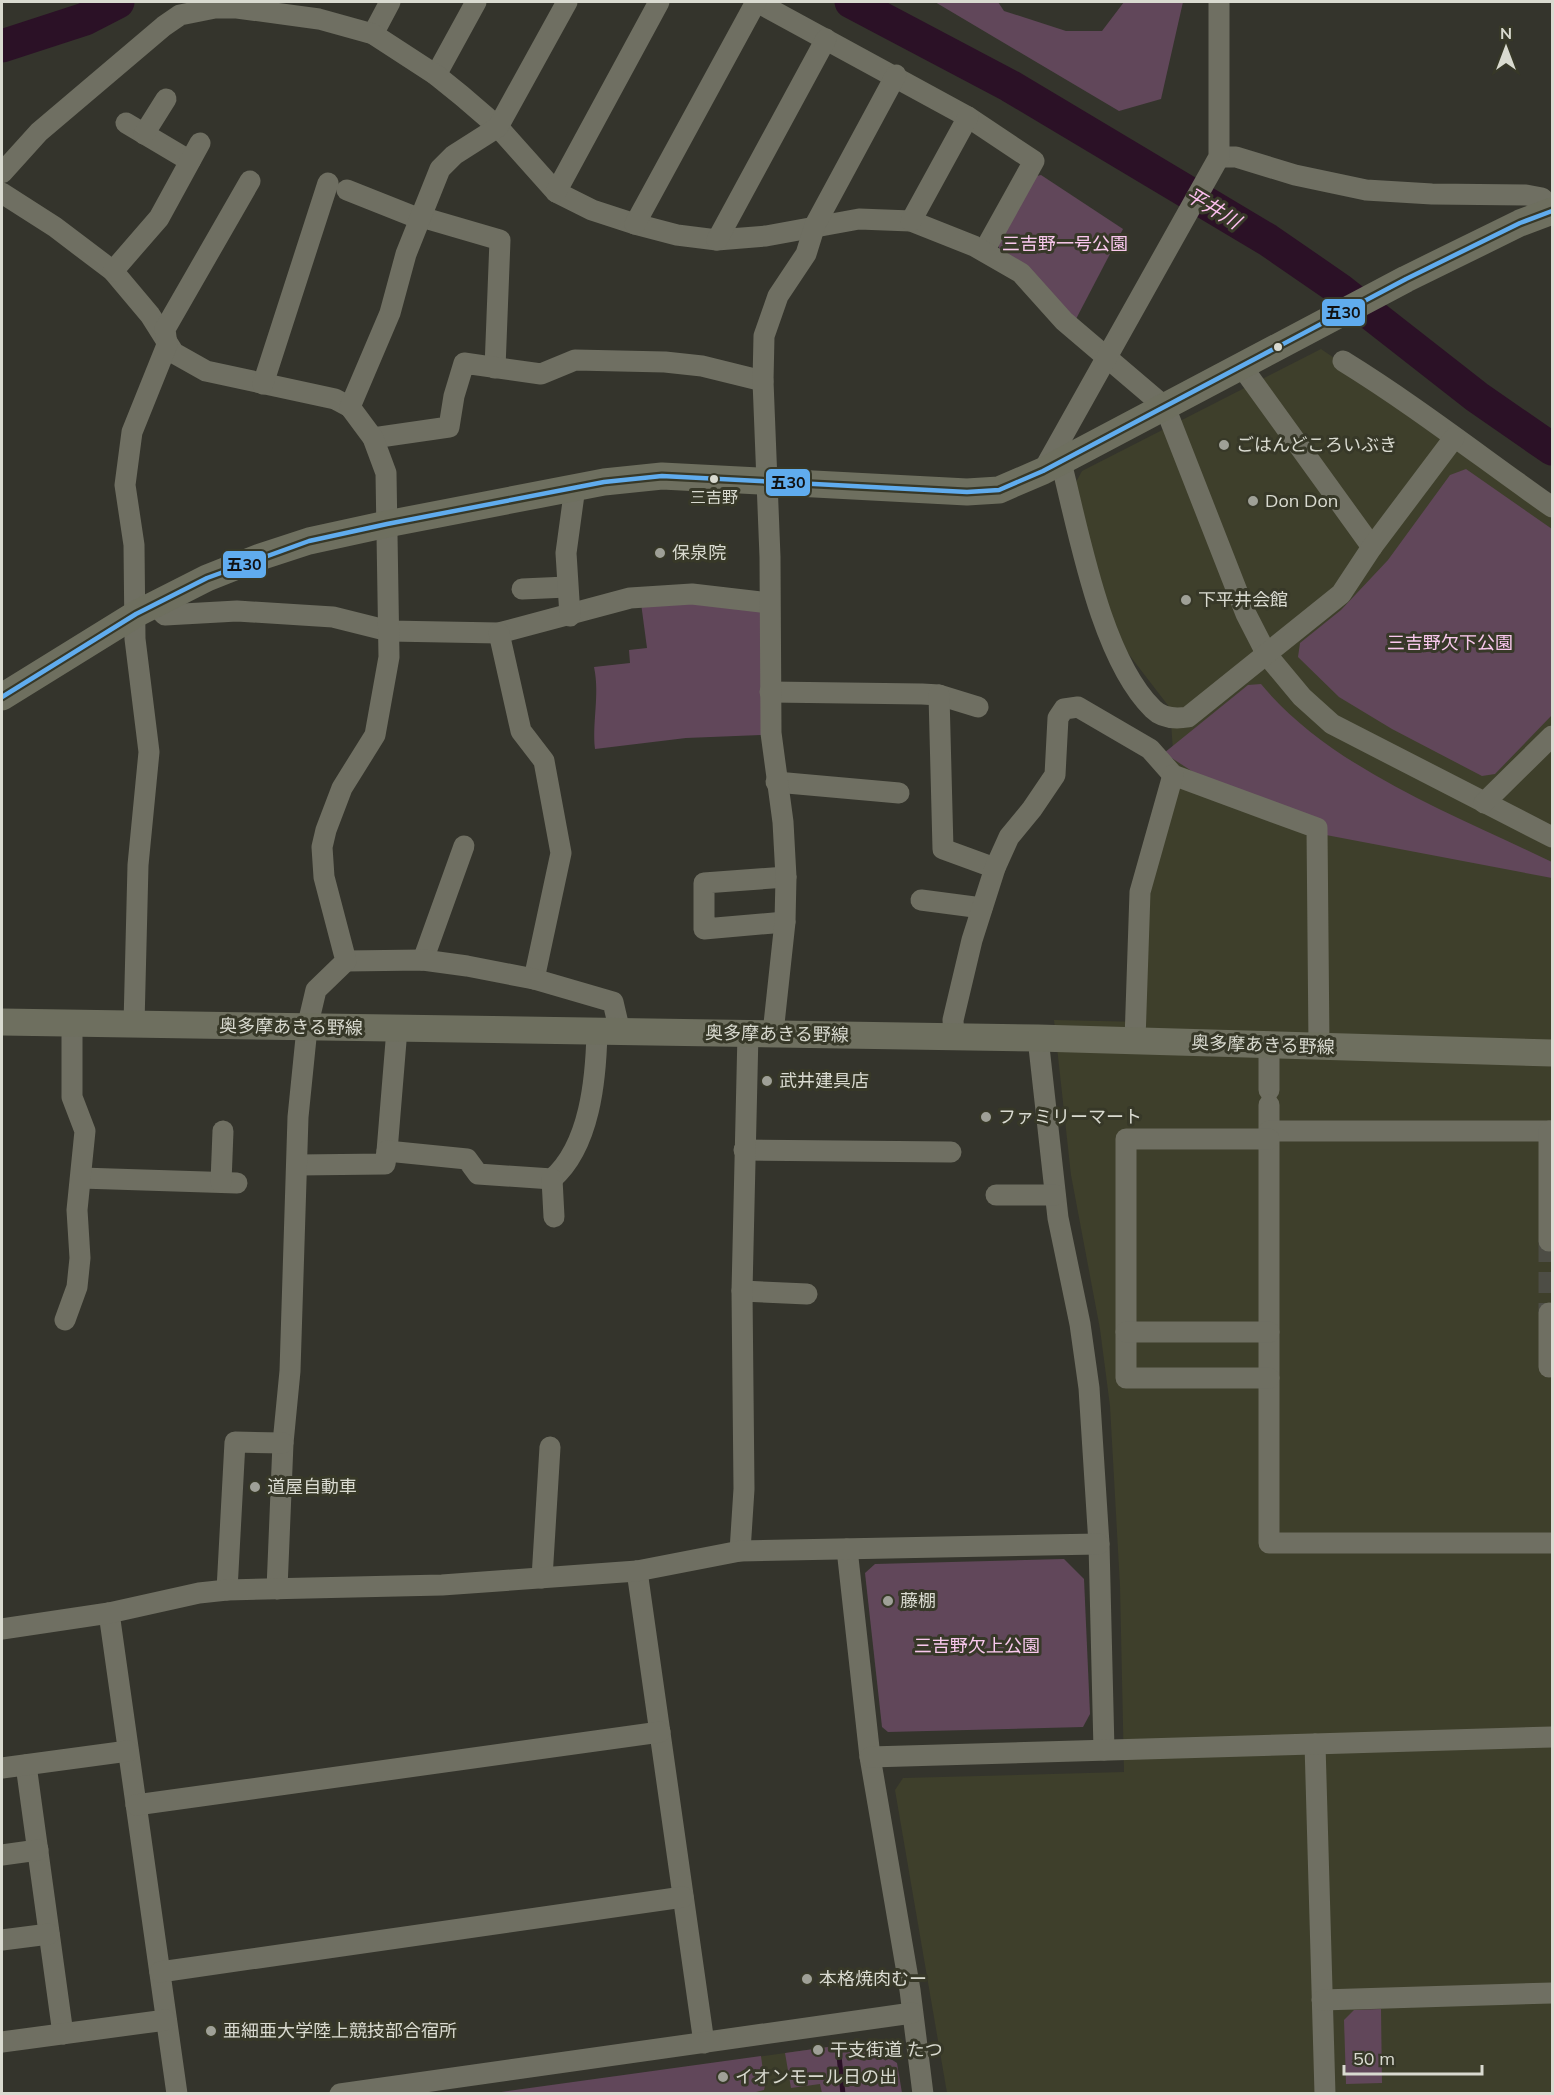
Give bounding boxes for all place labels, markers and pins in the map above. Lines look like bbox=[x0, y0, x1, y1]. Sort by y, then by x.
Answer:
unlabelled marker bbox=[1272, 341, 1284, 353]
place label: ごはんどころいぶき bbox=[1236, 433, 1397, 456]
marker: ごはんどころいぶき bbox=[1217, 438, 1231, 452]
marker: 三吉野 bbox=[708, 473, 720, 485]
place label: 三吉野 bbox=[690, 487, 738, 507]
place label: Don Don bbox=[1265, 489, 1338, 512]
marker: Don Don bbox=[1246, 494, 1260, 508]
place label: 保泉院 bbox=[672, 541, 726, 564]
marker: 保泉院 bbox=[653, 546, 667, 560]
place label: 下平井会館 bbox=[1198, 588, 1288, 611]
marker: 下平井会館 bbox=[1179, 593, 1193, 607]
place label: 武井建具店 bbox=[779, 1069, 869, 1092]
marker: 武井建具店 bbox=[760, 1074, 774, 1088]
place label: ファミリーマート bbox=[998, 1105, 1142, 1128]
marker: ファミリーマート bbox=[979, 1110, 993, 1124]
place label: 道屋自動車 bbox=[267, 1475, 357, 1498]
marker: 道屋自動車 bbox=[248, 1480, 262, 1494]
place label: 藤棚 bbox=[900, 1589, 936, 1612]
marker: 藤棚 bbox=[881, 1594, 895, 1608]
place label: 本格焼肉むー bbox=[819, 1967, 927, 1990]
marker: 本格焼肉むー bbox=[800, 1972, 814, 1986]
place label: 亜細亜大学陸上競技部合宿所 bbox=[223, 2019, 457, 2042]
marker: 亜細亜大学陸上競技部合宿所 bbox=[204, 2024, 218, 2038]
place label: 干支街道 たつ bbox=[830, 2038, 943, 2061]
marker: 干支街道 たつ bbox=[811, 2043, 825, 2057]
place label: イオンモール日の出 bbox=[735, 2065, 897, 2088]
marker: イオンモール日の出 bbox=[716, 2070, 730, 2084]

